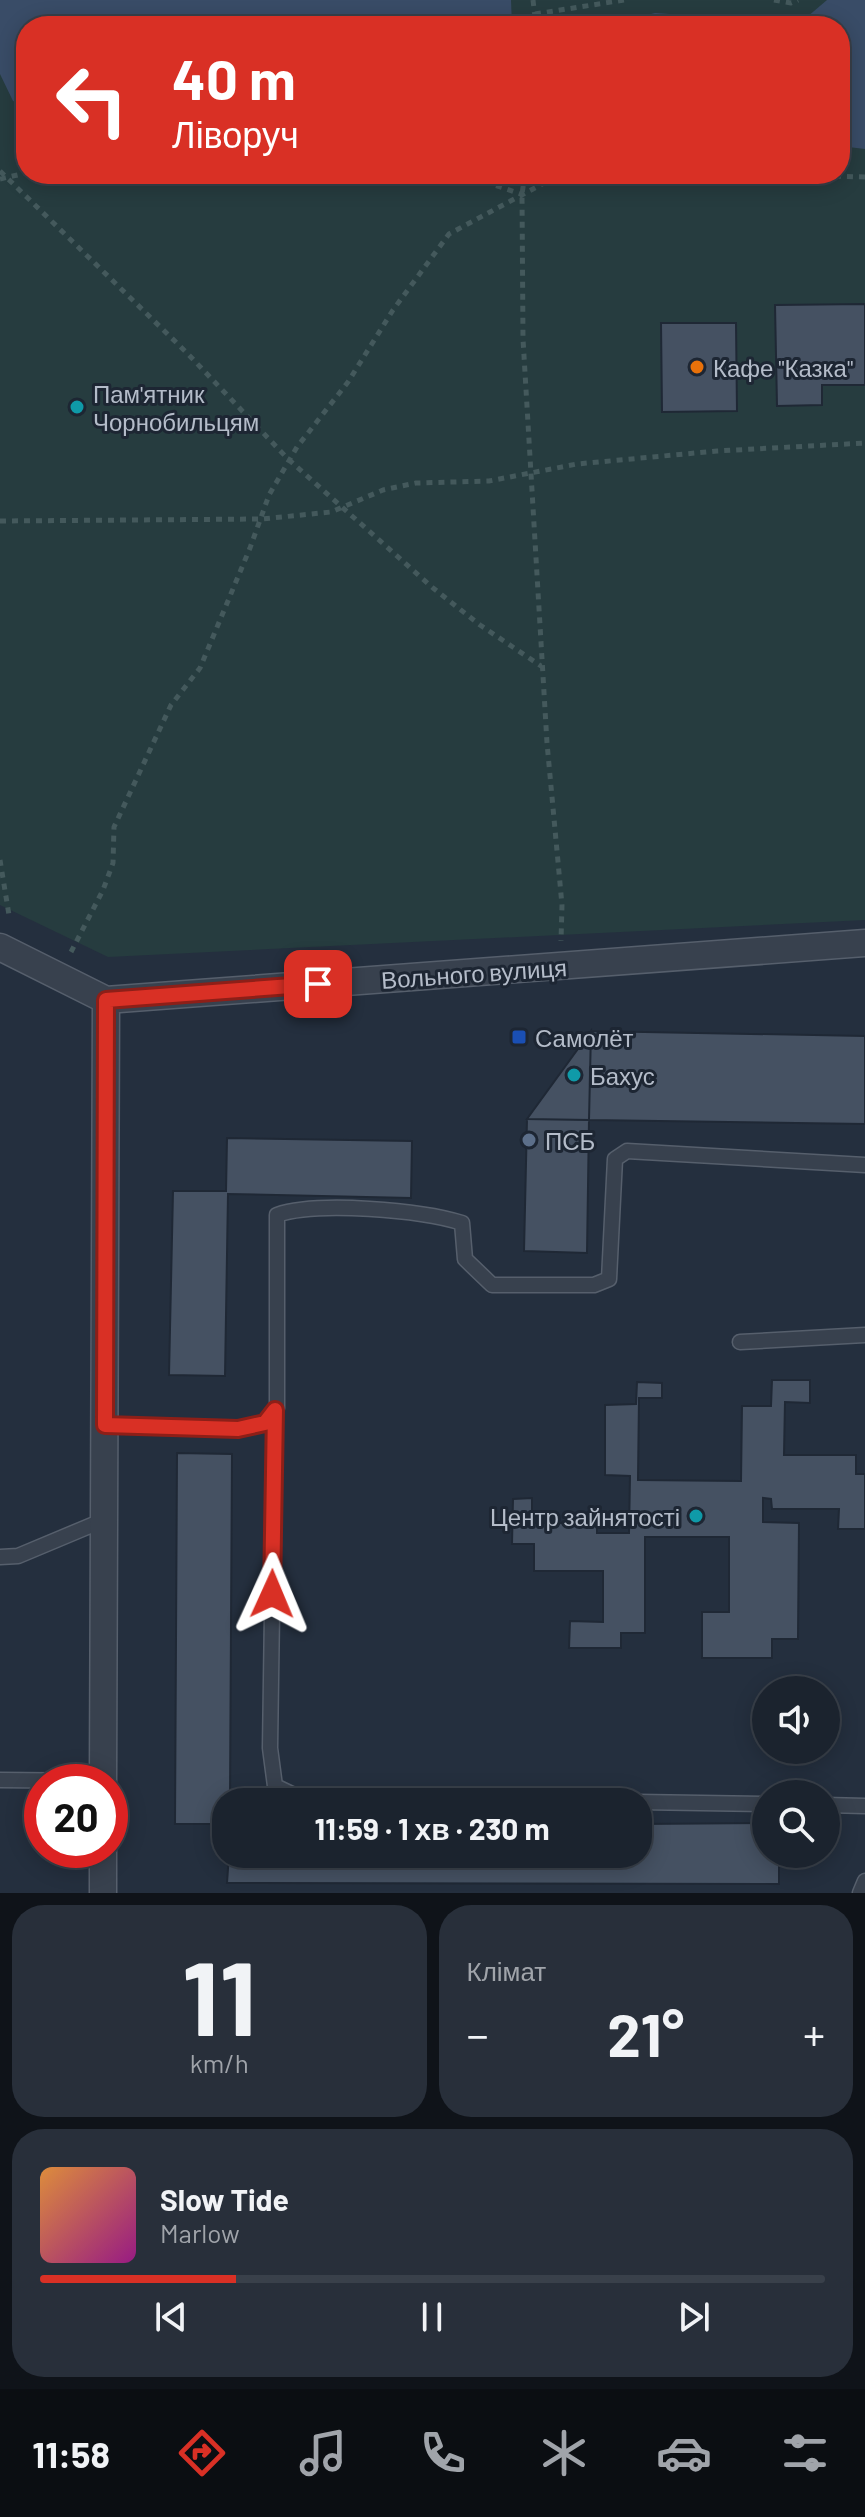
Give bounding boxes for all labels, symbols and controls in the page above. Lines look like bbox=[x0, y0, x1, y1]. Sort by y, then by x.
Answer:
text: 40 m bbox=[172, 44, 296, 111]
icon: left bbox=[40, 48, 144, 152]
text: Ліворуч bbox=[172, 112, 299, 155]
place label: Кафе "Казка" bbox=[713, 353, 853, 382]
marker: Кафе "Казка" bbox=[688, 358, 706, 376]
place label: Пам'ятник Чорнобильцям bbox=[93, 379, 259, 436]
marker: Пам'ятник Чорнобильцям bbox=[68, 398, 86, 416]
pin bbox=[284, 950, 352, 1018]
street label: Вольного вулиця bbox=[380, 952, 568, 994]
icon: arrive bbox=[296, 962, 340, 1006]
place label: Самолёт bbox=[535, 1023, 634, 1052]
marker: Самолёт bbox=[510, 1028, 528, 1046]
place label: Бахус bbox=[590, 1061, 655, 1090]
marker: Бахус bbox=[565, 1066, 583, 1084]
place label: ПСБ bbox=[545, 1126, 595, 1155]
marker: ПСБ bbox=[520, 1131, 538, 1149]
place label: Центр зайнятості bbox=[490, 1502, 680, 1531]
marker: Центр зайнятості bbox=[687, 1507, 705, 1525]
position arrow bbox=[230, 1552, 314, 1636]
map controls bbox=[752, 1676, 840, 1868]
button: sound bbox=[752, 1676, 840, 1764]
speed limit sign: 20 bbox=[24, 1764, 128, 1868]
button: search bbox=[752, 1780, 840, 1868]
text: 11:59 · 1 хв · 230 m bbox=[314, 1810, 550, 1846]
text: 11 bbox=[182, 1932, 256, 2057]
text: Клімат bbox=[467, 1955, 546, 1986]
text: 21° bbox=[607, 1997, 684, 2069]
text: − bbox=[467, 2007, 489, 2060]
text: + bbox=[803, 2007, 825, 2060]
text: km/h bbox=[190, 2047, 249, 2078]
text: Slow Tide bbox=[160, 2181, 289, 2217]
text: Marlow bbox=[160, 2217, 240, 2248]
icon: previous bbox=[149, 2295, 193, 2339]
icon: pause bbox=[410, 2295, 454, 2339]
icon: next bbox=[672, 2295, 716, 2339]
icon: directions bbox=[174, 2425, 230, 2481]
icon: music bbox=[295, 2425, 351, 2481]
icon: phone bbox=[415, 2425, 471, 2481]
icon: climate bbox=[536, 2425, 592, 2481]
icon: car bbox=[656, 2425, 712, 2481]
icon: filters bbox=[777, 2425, 833, 2481]
text: 11:58 bbox=[32, 2432, 110, 2475]

